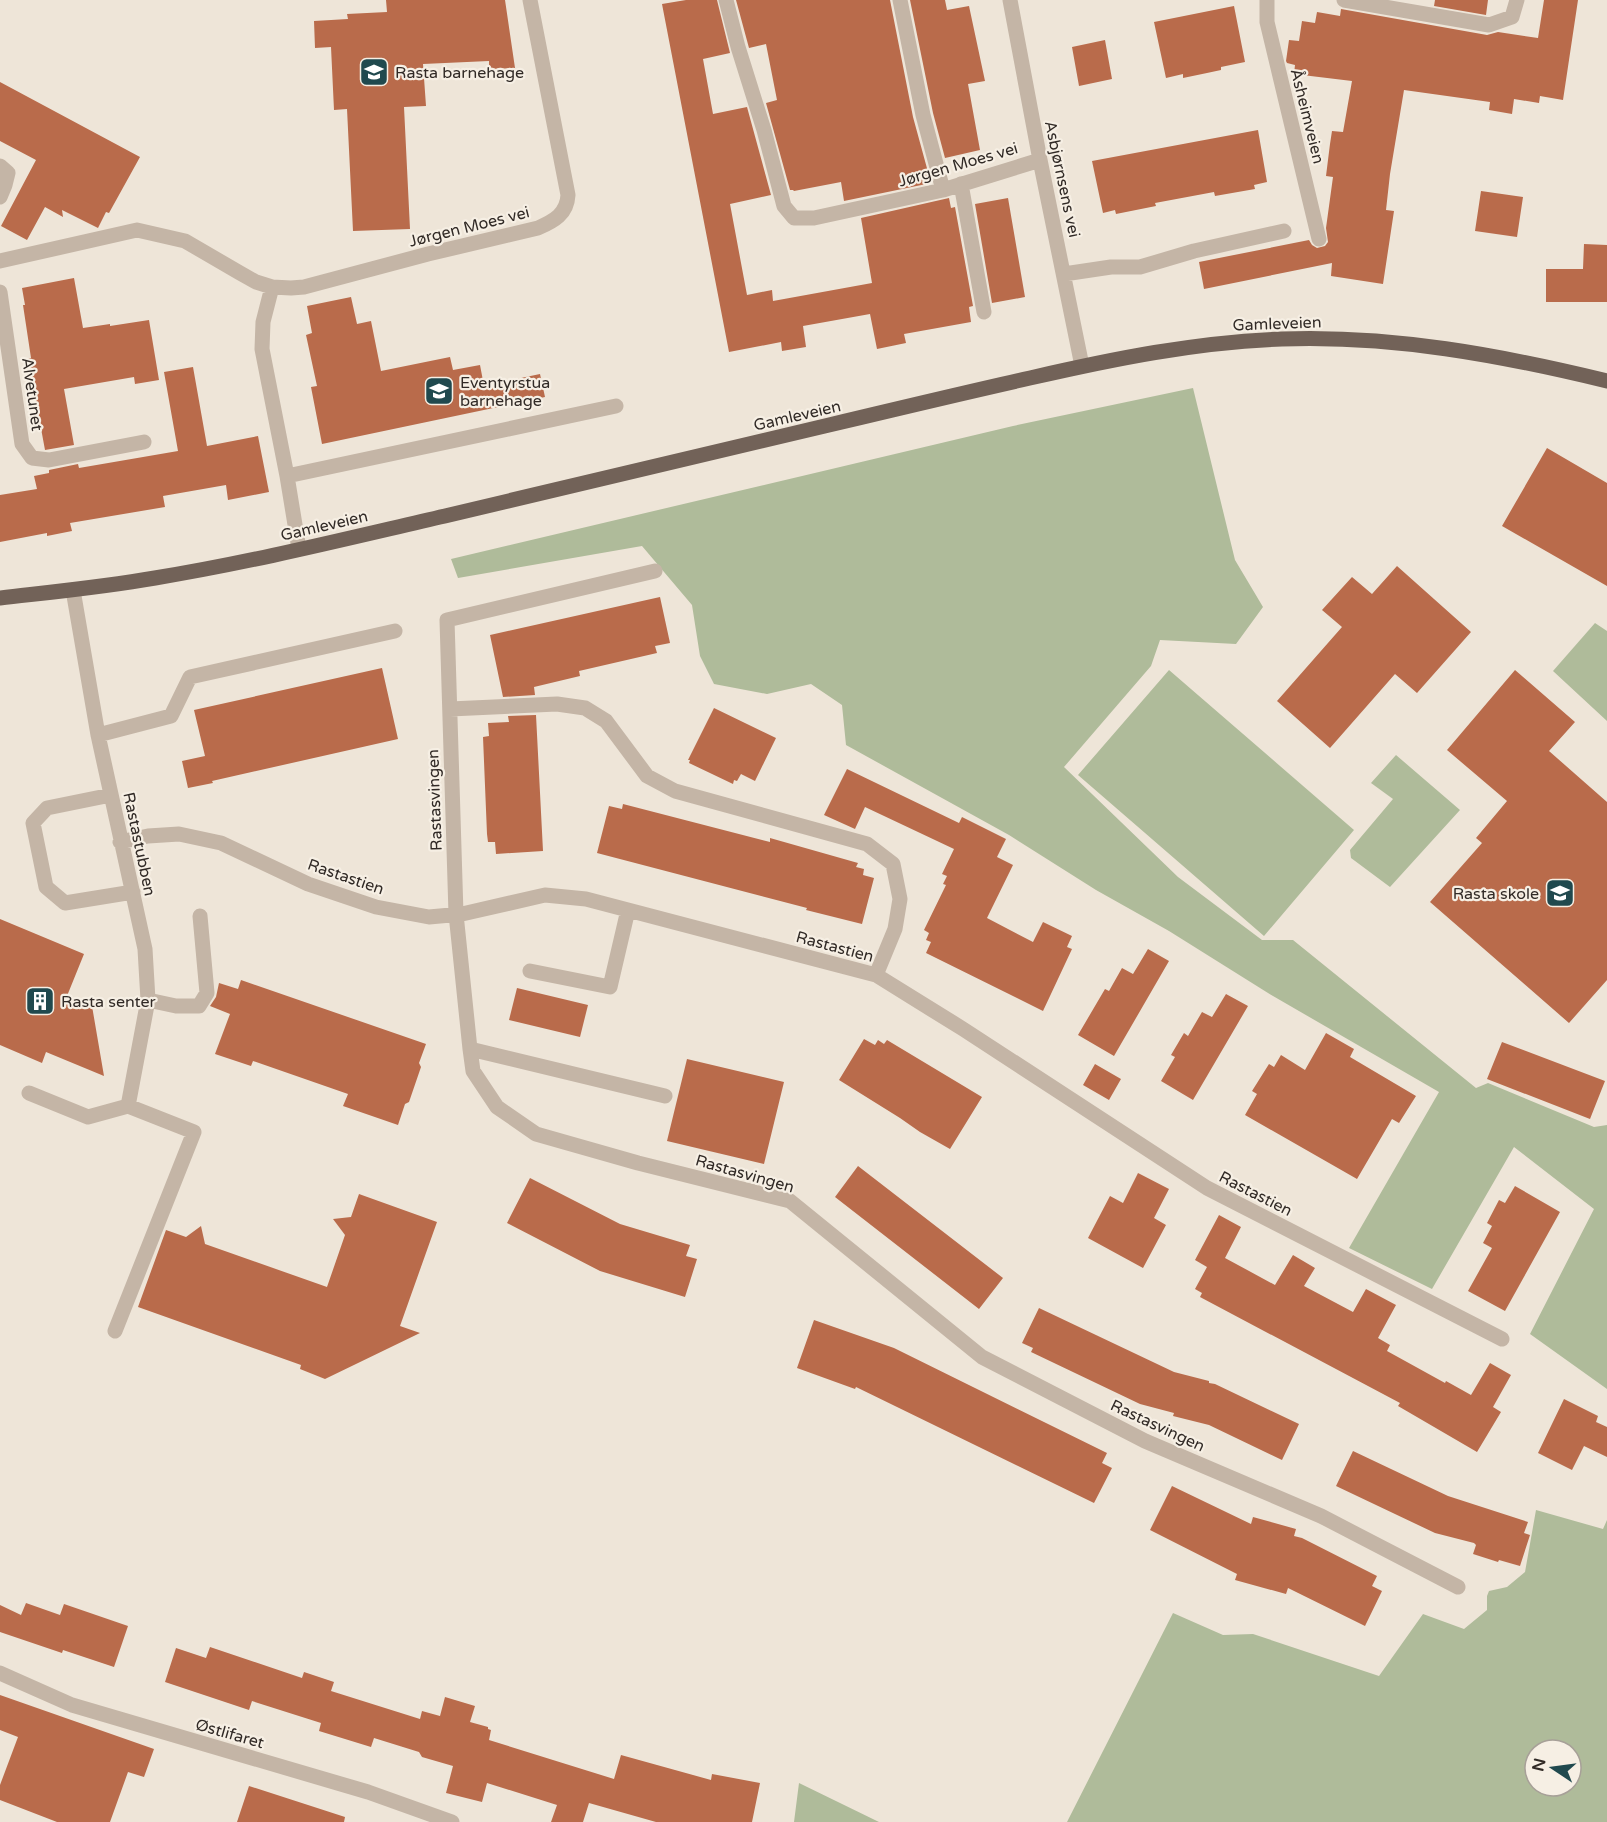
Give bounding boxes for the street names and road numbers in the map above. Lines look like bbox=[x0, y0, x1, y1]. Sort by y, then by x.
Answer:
street label: Åsheimveien bbox=[1286, 67, 1328, 166]
street label: Asbjørnsens vei bbox=[1040, 119, 1084, 240]
street label: Jørgen Moes vei bbox=[896, 138, 1020, 192]
street label: Jørgen Moes vei bbox=[407, 202, 532, 252]
street label: Gamleveien bbox=[1232, 312, 1322, 336]
street label: Alvetunet bbox=[17, 356, 47, 432]
street label: Gamleveien bbox=[752, 396, 843, 436]
street label: Gamleveien bbox=[279, 506, 370, 546]
street label: Rastasvingen bbox=[423, 749, 447, 851]
street label: Rastastubben bbox=[118, 790, 160, 898]
street label: Rastastien bbox=[305, 855, 387, 899]
street label: Rastastien bbox=[794, 927, 876, 967]
street label: Rastasvingen bbox=[693, 1150, 796, 1198]
street label: Rastastien bbox=[1216, 1167, 1296, 1221]
street label: Rastasvingen bbox=[1107, 1395, 1208, 1456]
street label: Østlifaret bbox=[193, 1715, 266, 1753]

